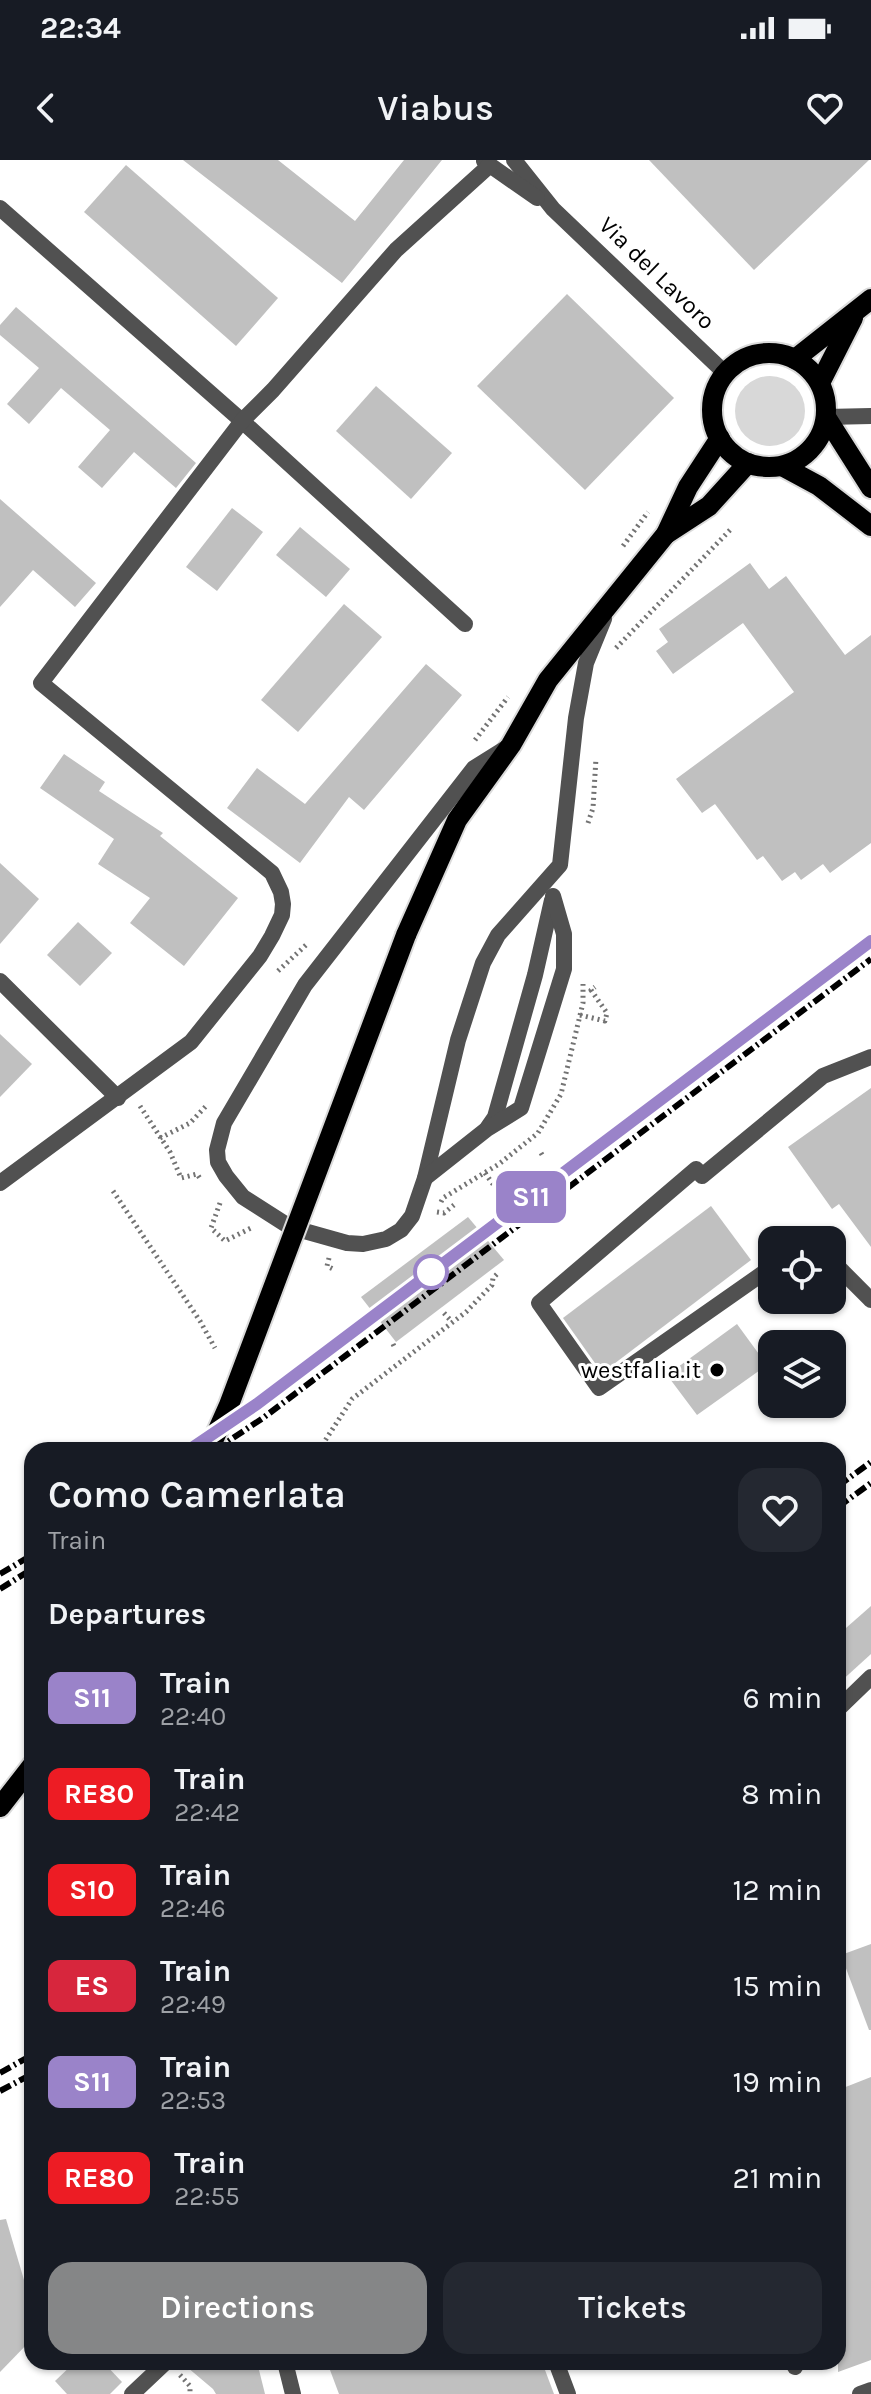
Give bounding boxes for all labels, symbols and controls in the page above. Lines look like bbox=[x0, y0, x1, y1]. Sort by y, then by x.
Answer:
text: 22:34 bbox=[40, 10, 121, 46]
icon: back bbox=[24, 86, 68, 130]
icon: heart bbox=[803, 86, 847, 130]
text: Viabus bbox=[377, 87, 494, 129]
street label: Via del Lavoro bbox=[593, 211, 721, 335]
line badge: S11 bbox=[485, 1171, 577, 1223]
text: S11 bbox=[512, 1180, 550, 1213]
map controls bbox=[758, 1226, 846, 1418]
button: locate bbox=[758, 1226, 846, 1314]
unlabelled marker bbox=[414, 1255, 448, 1289]
button: layers bbox=[758, 1330, 846, 1418]
place label: westfalia.it bbox=[581, 1356, 701, 1384]
marker: westfalia.it bbox=[708, 1361, 726, 1379]
button: heart bbox=[738, 1468, 822, 1552]
text: Como Camerlata bbox=[48, 1472, 346, 1517]
text: Train bbox=[48, 1525, 106, 1556]
text: Departures bbox=[48, 1596, 206, 1632]
text: Train bbox=[160, 1665, 231, 1701]
text: 6 min bbox=[743, 1680, 822, 1716]
text: S11 bbox=[73, 1681, 111, 1714]
text: 22:40 bbox=[160, 1701, 226, 1732]
text: Train bbox=[174, 1761, 246, 1797]
text: 8 min bbox=[741, 1776, 822, 1812]
text: RE80 bbox=[64, 1777, 134, 1810]
text: 22:42 bbox=[174, 1797, 240, 1828]
text: Train bbox=[160, 1857, 231, 1893]
text: 12 min bbox=[732, 1872, 822, 1908]
text: S10 bbox=[69, 1873, 115, 1906]
text: 22:46 bbox=[160, 1893, 226, 1924]
text: Train bbox=[160, 1953, 231, 1989]
text: 15 min bbox=[733, 1968, 822, 2004]
text: ES bbox=[75, 1969, 109, 2002]
text: 22:49 bbox=[160, 1989, 226, 2020]
text: Train bbox=[160, 2049, 231, 2085]
text: 19 min bbox=[732, 2064, 822, 2100]
text: S11 bbox=[73, 2065, 111, 2098]
text: 22:53 bbox=[160, 2085, 226, 2116]
text: Train bbox=[174, 2145, 246, 2181]
text: 21 min bbox=[732, 2160, 822, 2196]
text: RE80 bbox=[64, 2161, 134, 2194]
text: 22:55 bbox=[174, 2181, 240, 2212]
button: Directions bbox=[48, 2262, 427, 2354]
button: Tickets bbox=[443, 2262, 822, 2354]

